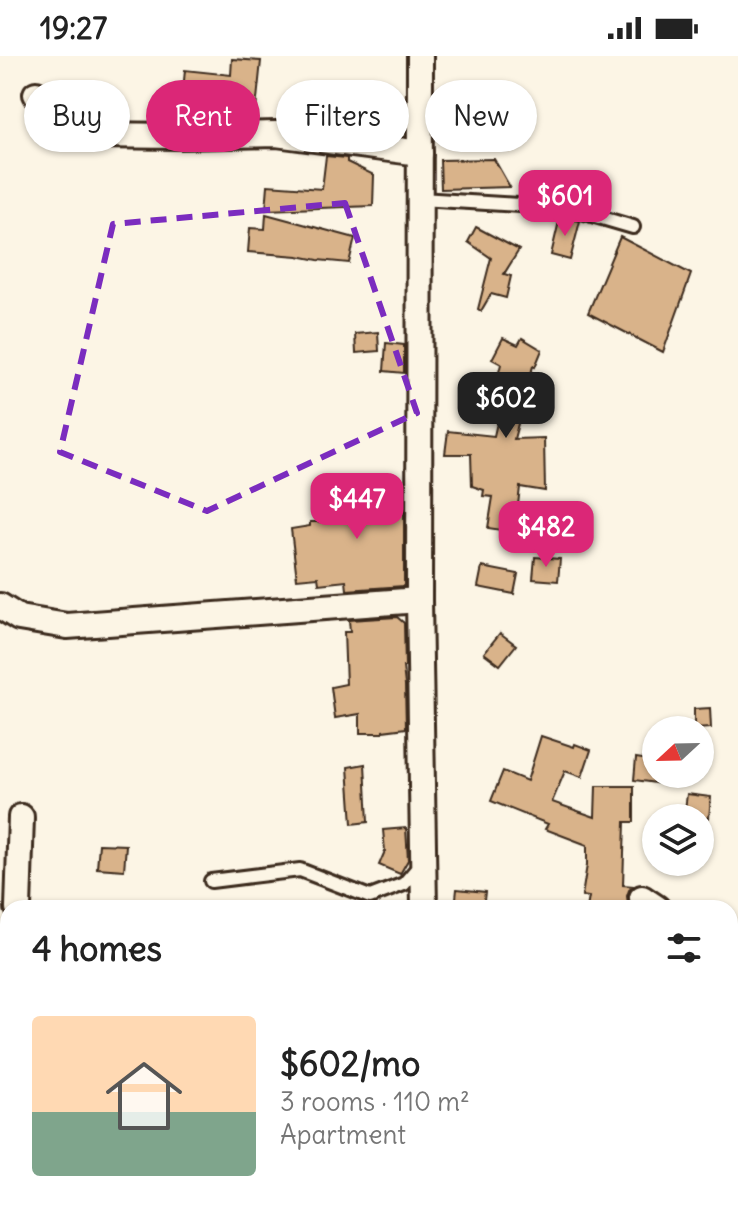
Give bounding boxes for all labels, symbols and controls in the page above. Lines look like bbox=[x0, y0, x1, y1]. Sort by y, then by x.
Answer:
text: 19:27 bbox=[40, 9, 107, 47]
chip: Buy bbox=[24, 80, 130, 152]
chip: Rent bbox=[146, 80, 260, 152]
chip: Filters bbox=[276, 80, 409, 152]
chip: New bbox=[425, 80, 537, 152]
pin: $601 bbox=[518, 170, 612, 238]
text: $601 bbox=[537, 179, 593, 212]
pin: $602 bbox=[459, 372, 553, 440]
text: $602 bbox=[476, 381, 536, 414]
pin: $447 bbox=[310, 473, 404, 541]
text: $447 bbox=[329, 482, 385, 515]
pin: $482 bbox=[499, 501, 593, 569]
text: $482 bbox=[517, 510, 575, 543]
north arrow bbox=[642, 716, 714, 788]
map controls bbox=[642, 716, 714, 876]
button: layers bbox=[642, 804, 714, 876]
icon: filters bbox=[662, 926, 706, 970]
text: 4 homes bbox=[32, 927, 162, 970]
text: $602/mo bbox=[280, 1042, 420, 1085]
icon: home bbox=[96, 1048, 192, 1144]
text: 3 rooms · 110 m² bbox=[280, 1085, 470, 1118]
text: Apartment bbox=[280, 1118, 406, 1151]

